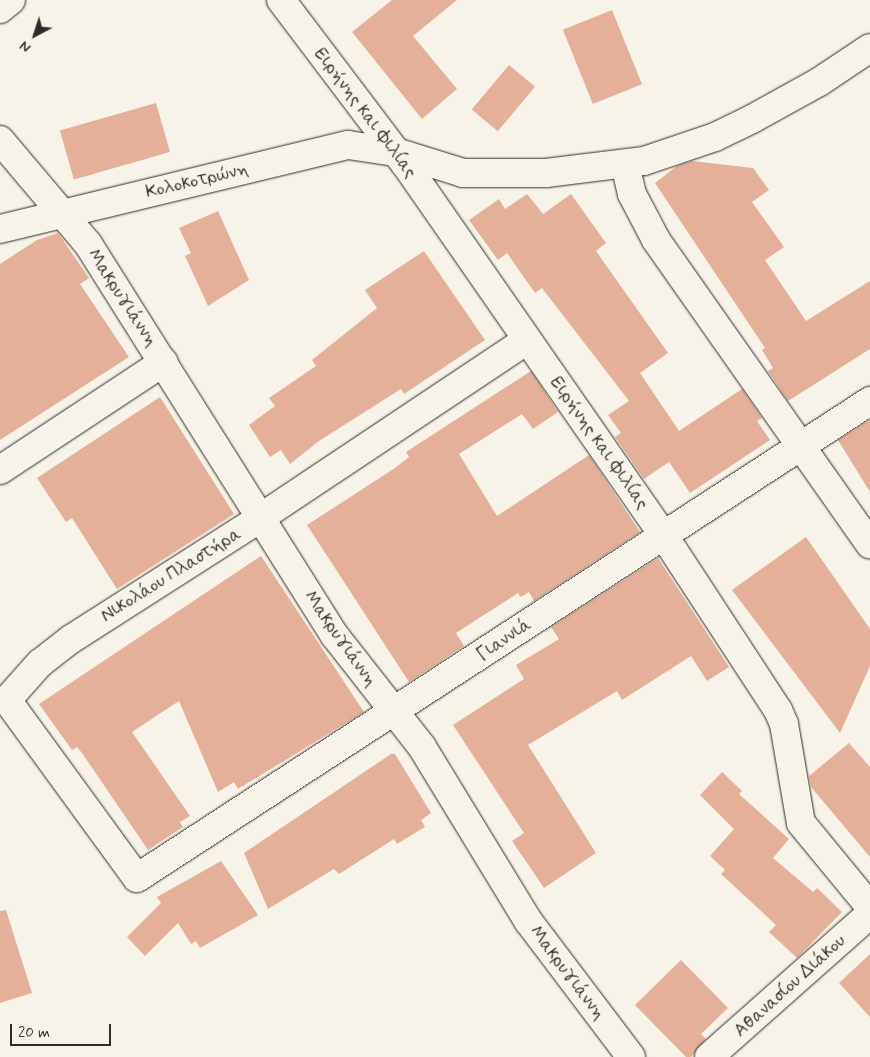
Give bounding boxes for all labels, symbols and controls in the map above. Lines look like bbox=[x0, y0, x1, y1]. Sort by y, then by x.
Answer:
north arrow bbox=[10, 10, 60, 60]
text: N bbox=[16, 37, 35, 56]
street label: Ειρήνης και Φιλίας bbox=[309, 44, 421, 182]
street label: Κολοκοτρώνη bbox=[144, 159, 250, 203]
street label: Μακρυγιάννη bbox=[82, 245, 162, 351]
street label: Ειρήνης και Φιλίας bbox=[545, 372, 653, 514]
street label: Νικολάου Πλαστήρα bbox=[97, 523, 245, 627]
street label: Μακρυγιάννη bbox=[299, 587, 381, 691]
street label: Γιαννιά bbox=[473, 614, 535, 666]
street label: Μακρυγιάννη bbox=[525, 922, 609, 1024]
street label: Αθανασίου Διάκου bbox=[730, 930, 850, 1042]
scale bar bbox=[12, 1014, 114, 1046]
text: 20 m bbox=[18, 1023, 50, 1043]

